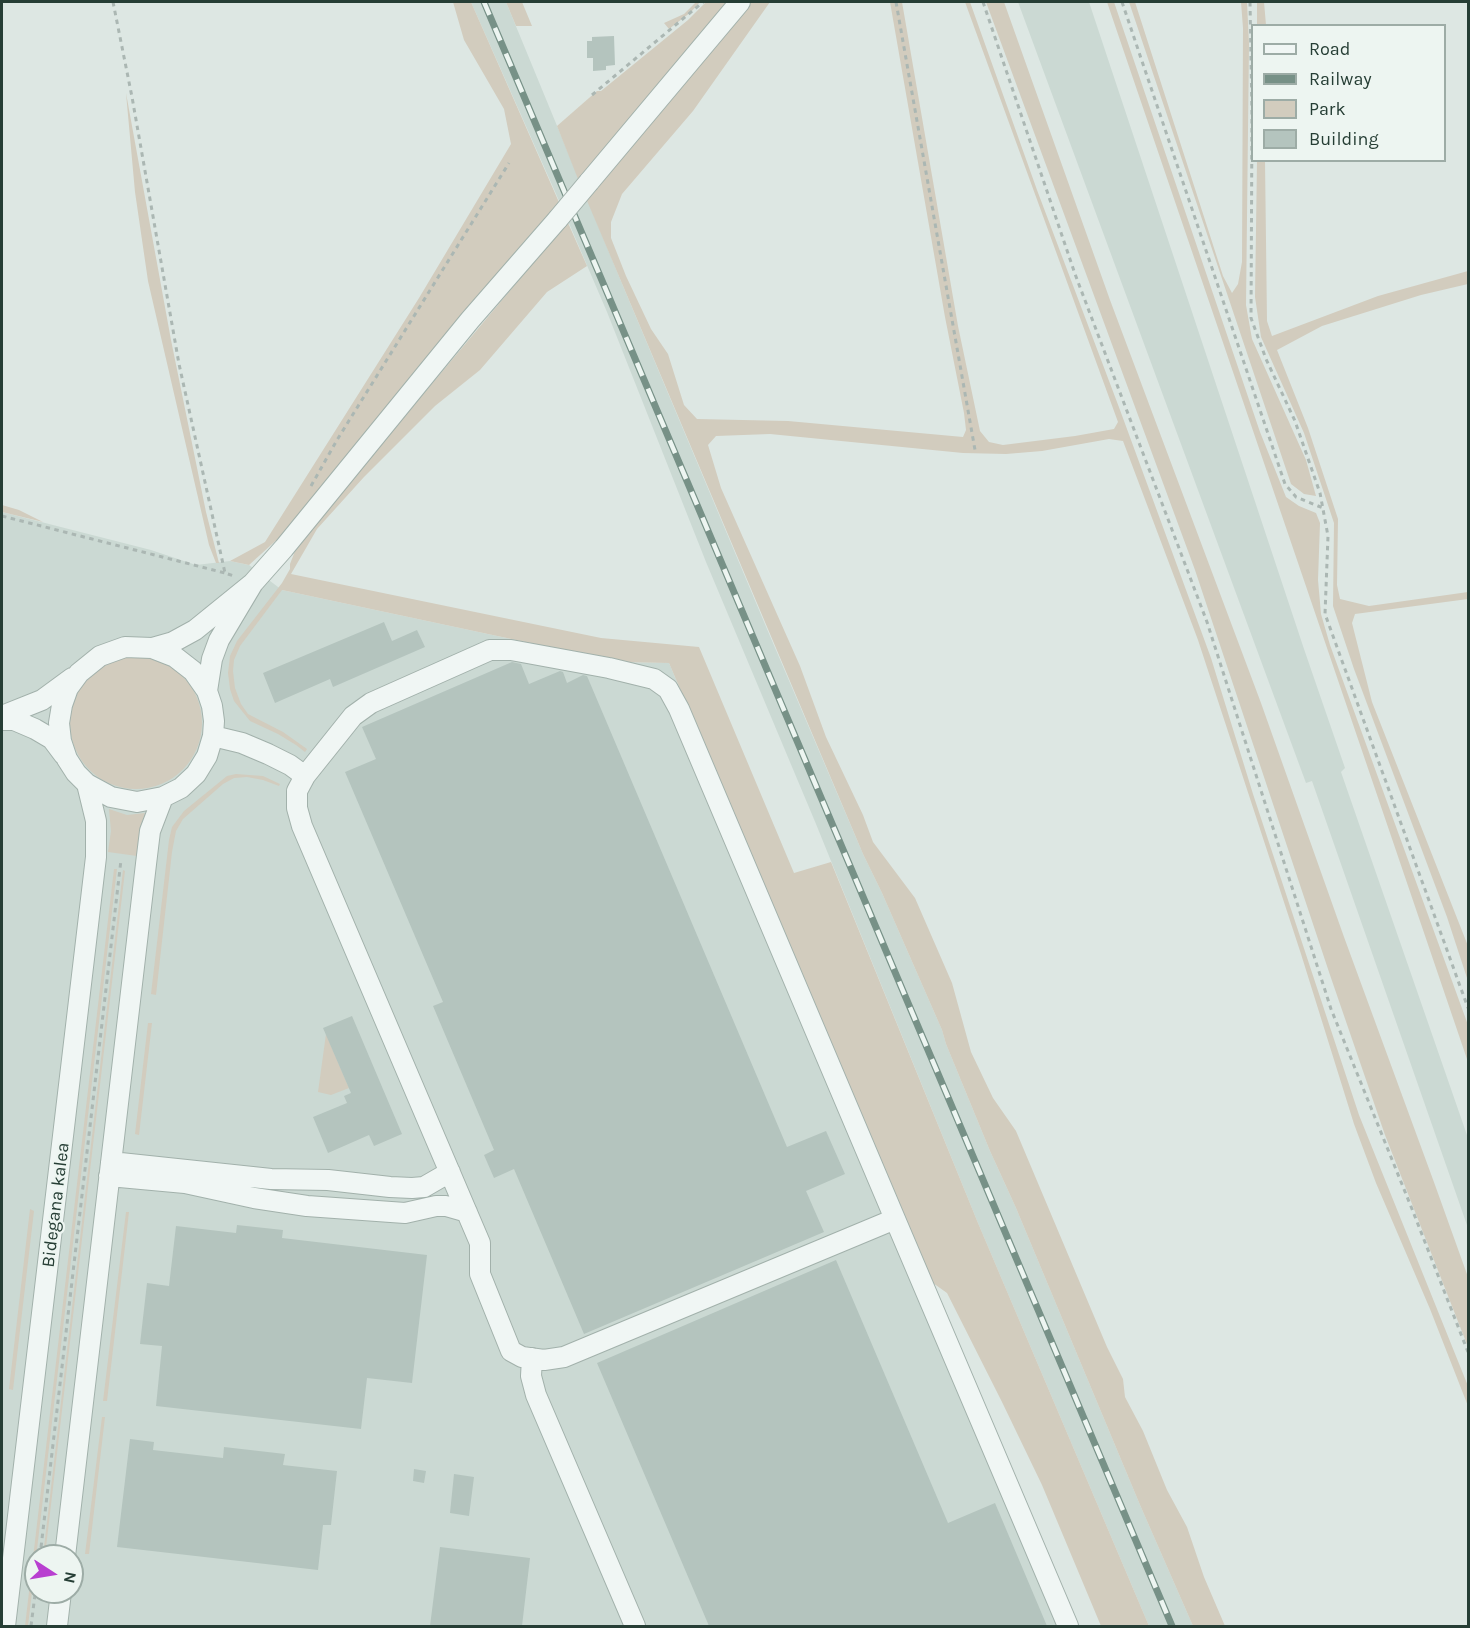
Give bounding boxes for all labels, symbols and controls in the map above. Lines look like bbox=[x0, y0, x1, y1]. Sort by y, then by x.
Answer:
legend bbox=[1251, 24, 1446, 162]
text: Road bbox=[1309, 38, 1350, 60]
text: Railway bbox=[1309, 68, 1372, 90]
text: Park bbox=[1309, 98, 1346, 120]
text: Building bbox=[1309, 128, 1379, 150]
street label: Bidegana kalea bbox=[38, 1141, 74, 1269]
north arrow bbox=[24, 1544, 84, 1604]
text: N bbox=[60, 1570, 81, 1585]

